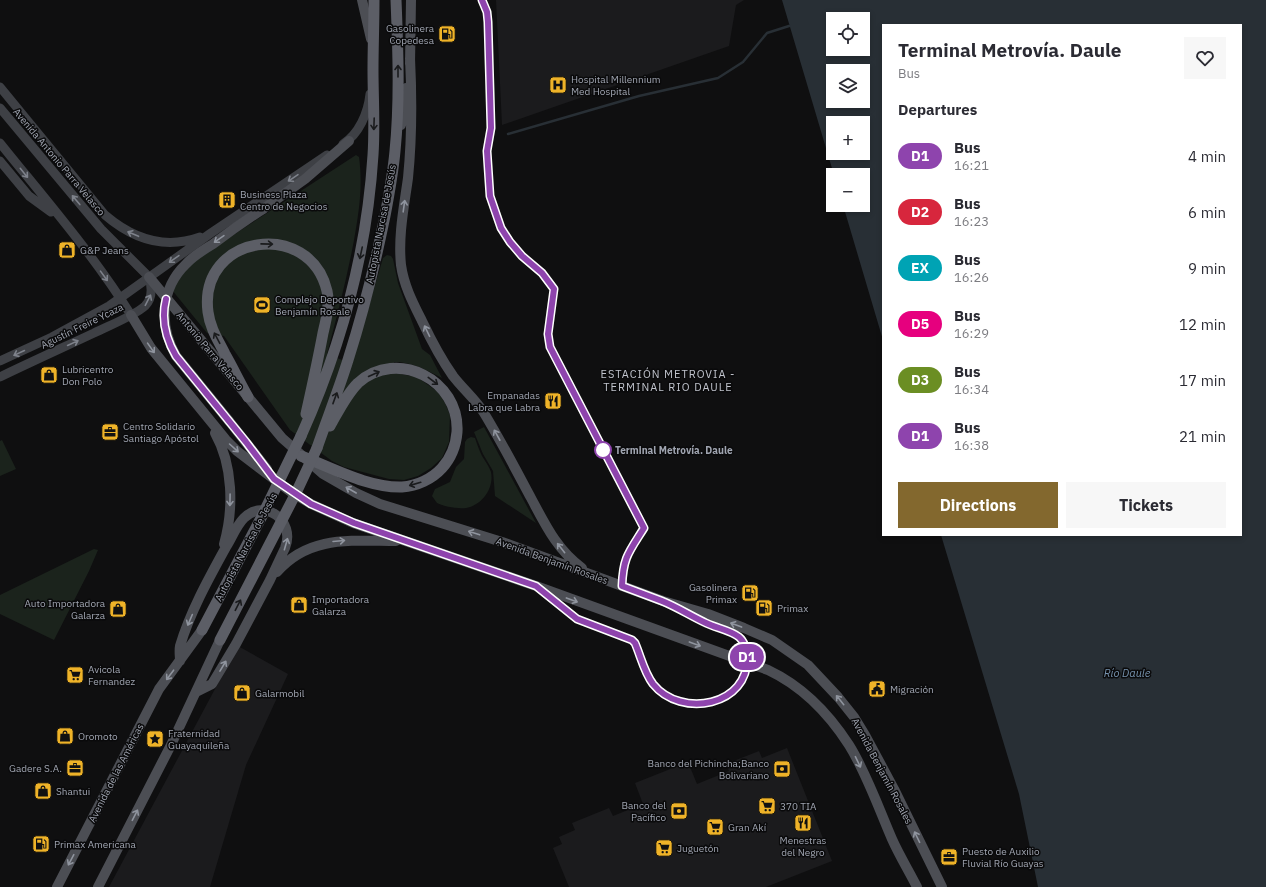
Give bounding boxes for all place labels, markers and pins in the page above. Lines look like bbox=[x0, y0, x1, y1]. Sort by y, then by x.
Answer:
place label: Gasolinera Copedesa bbox=[386, 22, 435, 47]
fuel station icon: Gasolinera Copedesa bbox=[437, 24, 457, 44]
place label: Hospital Millennium Med Hospital bbox=[571, 73, 661, 98]
hospital icon: Hospital Millennium Med Hospital bbox=[548, 75, 568, 95]
place label: Business Plaza Centro de Negocios bbox=[240, 188, 328, 213]
building icon: Business Plaza Centro de Negocios bbox=[217, 190, 237, 210]
shop icon: G&P Jeans bbox=[57, 240, 77, 260]
place label: G&P Jeans bbox=[80, 244, 129, 257]
place label: Complejo Deportivo Benjamín Rosale bbox=[275, 293, 364, 318]
sports icon: Complejo Deportivo Benjamín Rosale bbox=[252, 295, 272, 315]
place label: Lubricentro Don Polo bbox=[62, 363, 114, 388]
shop icon: Lubricentro Don Polo bbox=[39, 365, 59, 385]
place label: Empanadas Labra que Labra bbox=[468, 389, 541, 414]
restaurant icon: Empanadas Labra que Labra bbox=[543, 391, 563, 411]
place label: Centro Solidario Santiago Apóstol bbox=[123, 420, 199, 445]
office icon: Centro Solidario Santiago Apóstol bbox=[100, 422, 120, 442]
marker: Terminal Metrovía. Daule bbox=[594, 441, 612, 459]
place label: Terminal Metrovía. Daule bbox=[615, 444, 733, 457]
place label: Gasolinera Primax bbox=[689, 581, 738, 606]
fuel station icon: Gasolinera Primax bbox=[740, 583, 760, 603]
place label: Importadora Galarza bbox=[312, 593, 370, 618]
shop icon: Importadora Galarza bbox=[289, 595, 309, 615]
place label: Auto Importadora Galarza bbox=[24, 597, 106, 622]
fuel station icon: Primax bbox=[754, 598, 774, 618]
shop icon: Auto Importadora Galarza bbox=[108, 599, 128, 619]
place label: Primax bbox=[777, 602, 808, 615]
place label: Avicola Fernandez bbox=[88, 663, 135, 688]
supermarket icon: Avicola Fernandez bbox=[65, 665, 85, 685]
public building icon: Migración bbox=[867, 679, 887, 699]
shop icon: Galarmobil bbox=[232, 683, 252, 703]
place label: Migración bbox=[890, 683, 934, 696]
place label: Galarmobil bbox=[255, 687, 305, 700]
shop icon: Oromoto bbox=[55, 726, 75, 746]
place label: Fraternidad Guayaquileña bbox=[168, 727, 230, 752]
place icon: Fraternidad Guayaquileña bbox=[145, 729, 165, 749]
place label: Oromoto bbox=[78, 730, 118, 743]
place label: Banco del Pichincha;Banco Bolivariano bbox=[648, 757, 769, 782]
office icon: Gadere S.A. bbox=[65, 758, 85, 778]
bank icon: Banco del Pichincha;Banco Bolivariano bbox=[772, 759, 792, 779]
place label: Gadere S.A. bbox=[9, 762, 62, 775]
shop icon: Shantui bbox=[33, 781, 53, 801]
place label: Shantui bbox=[56, 785, 90, 798]
supermarket icon: 370 TIA bbox=[757, 796, 777, 816]
place label: Banco del Pacífico bbox=[622, 799, 666, 824]
place label: 370 TIA bbox=[780, 800, 817, 813]
bank icon: Banco del Pacífico bbox=[669, 801, 689, 821]
restaurant icon: Menestras del Negro bbox=[793, 813, 813, 833]
supermarket icon: Gran Akí bbox=[705, 817, 725, 837]
place label: Gran Akí bbox=[728, 821, 767, 834]
fuel station icon: Primax Americana bbox=[31, 834, 51, 854]
place label: Menestras del Negro bbox=[780, 834, 827, 859]
place label: Primax Americana bbox=[54, 838, 136, 851]
supermarket icon: Juguetón bbox=[654, 838, 674, 858]
place label: Juguetón bbox=[677, 842, 719, 855]
place label: Puesto de Auxilio Fluvial Río Guayas bbox=[962, 845, 1044, 870]
office icon: Puesto de Auxilio Fluvial Río Guayas bbox=[939, 847, 959, 867]

